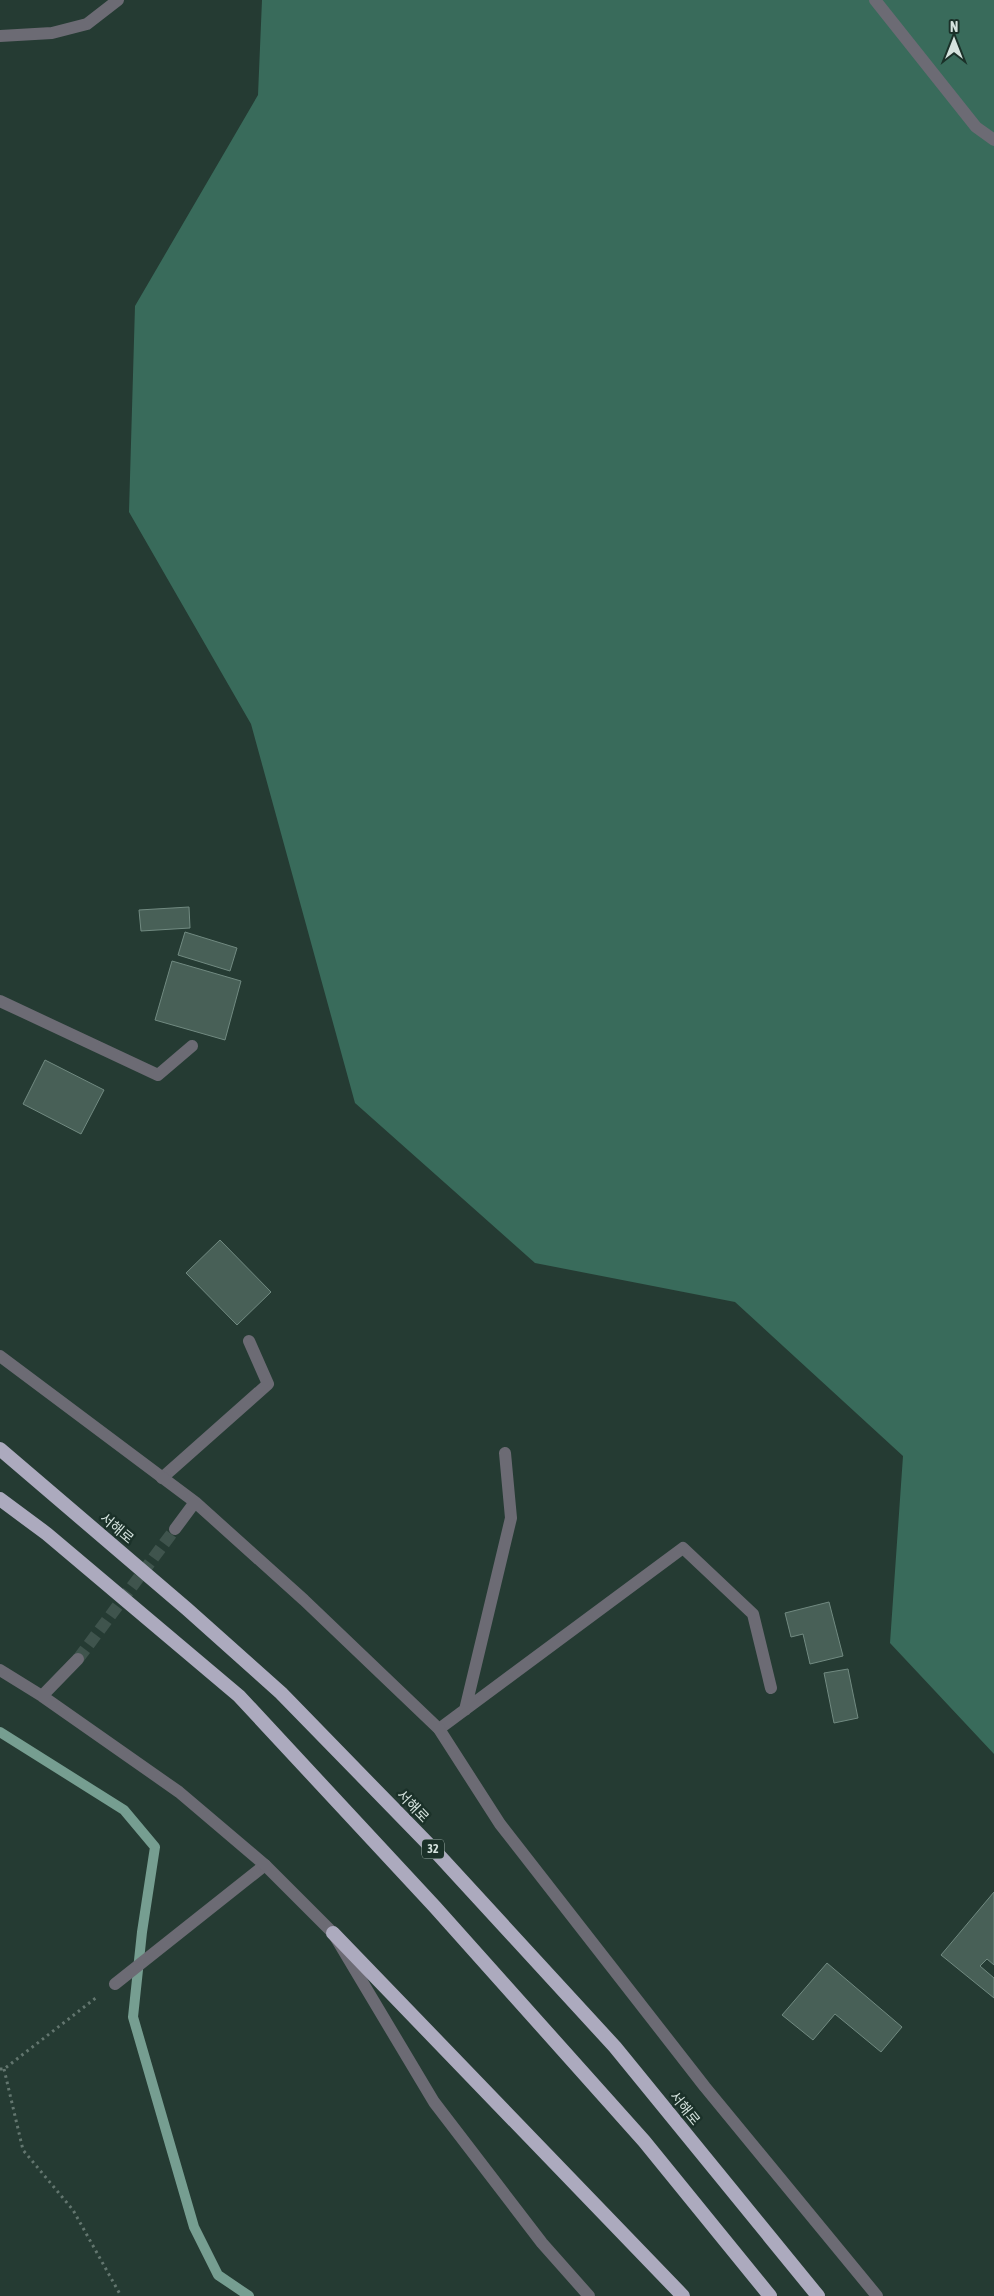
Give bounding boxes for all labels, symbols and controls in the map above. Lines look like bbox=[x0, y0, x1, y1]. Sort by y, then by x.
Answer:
north arrow bbox=[929, 15, 979, 65]
text: N bbox=[950, 19, 958, 35]
street label: 서해로 bbox=[97, 1509, 137, 1547]
street label: 서해로 bbox=[394, 1787, 432, 1826]
road number: 32 bbox=[422, 1840, 444, 1858]
street label: 서해로 bbox=[667, 2088, 703, 2128]

